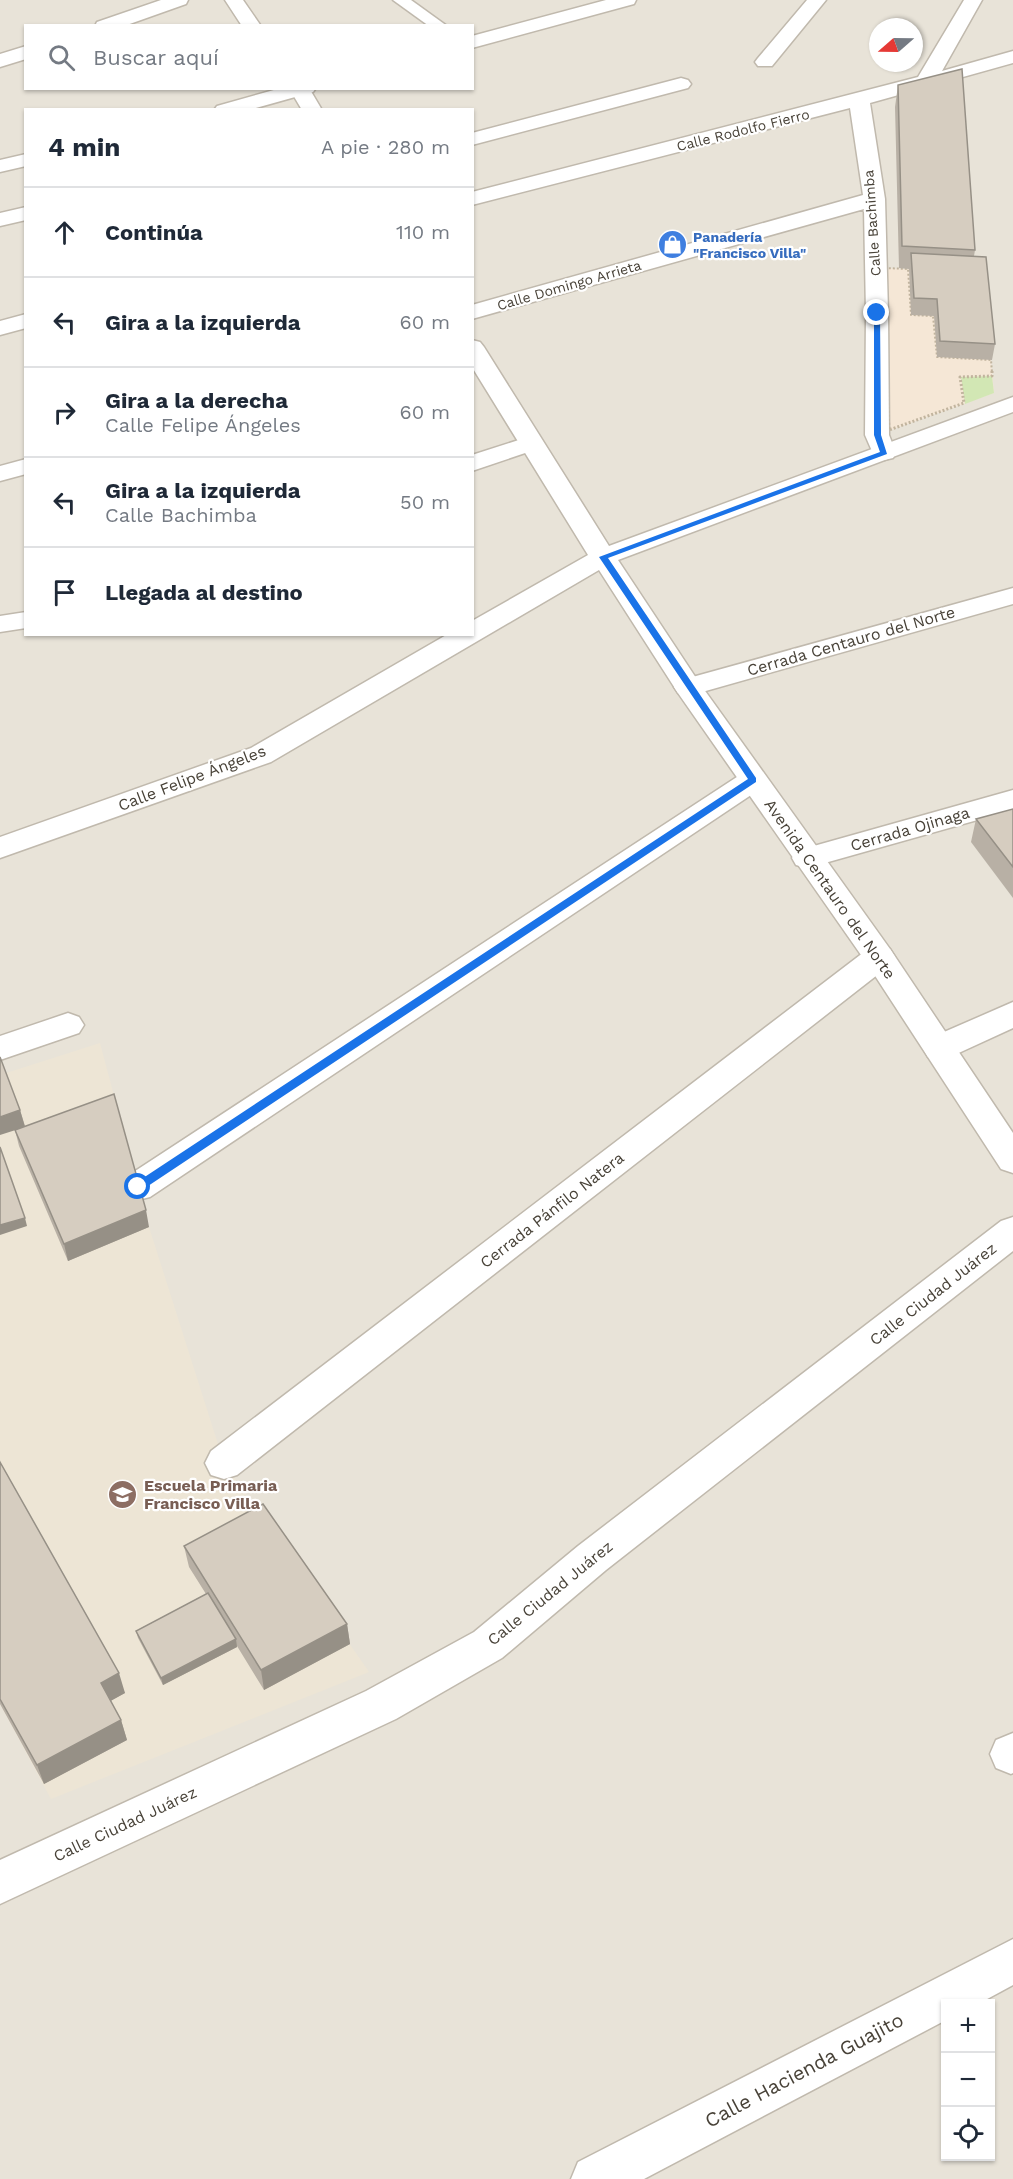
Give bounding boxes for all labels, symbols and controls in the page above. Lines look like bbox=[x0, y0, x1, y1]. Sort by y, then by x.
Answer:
north arrow bbox=[869, 18, 923, 72]
search box bbox=[24, 24, 474, 90]
icon: search bbox=[45, 41, 78, 74]
text: Buscar aquí bbox=[93, 45, 219, 70]
street label: Calle Rodolfo Fierro bbox=[675, 106, 811, 154]
text: 4 min bbox=[48, 132, 120, 162]
text: A pie · 280 m bbox=[321, 135, 450, 159]
street label: Calle Bachimba bbox=[860, 169, 884, 277]
icon: ahead bbox=[48, 216, 81, 249]
text: Continúa bbox=[105, 220, 203, 245]
text: 110 m bbox=[396, 220, 450, 244]
shop icon: Panadería "Francisco Villa" bbox=[656, 229, 688, 261]
place label: Panadería "Francisco Villa" bbox=[693, 229, 806, 261]
street label: Calle Domingo Arrieta bbox=[495, 257, 643, 313]
route end bbox=[863, 299, 889, 325]
icon: left bbox=[48, 306, 81, 339]
text: Gira a la izquierda bbox=[105, 310, 301, 335]
text: 60 m bbox=[400, 310, 450, 334]
text: Gira a la derecha bbox=[105, 388, 288, 413]
icon: right bbox=[48, 396, 81, 429]
text: 60 m bbox=[400, 400, 450, 424]
text: Calle Felipe Ángeles bbox=[105, 413, 301, 437]
text: Gira a la izquierda bbox=[105, 478, 301, 503]
icon: left bbox=[48, 486, 81, 519]
text: 50 m bbox=[400, 490, 450, 514]
text: Calle Bachimba bbox=[105, 503, 257, 527]
icon: arrive bbox=[48, 576, 81, 609]
text: Llegada al destino bbox=[105, 580, 303, 605]
street label: Cerrada Centauro del Norte bbox=[745, 602, 957, 680]
street label: Calle Felipe Ángeles bbox=[115, 741, 269, 815]
street label: Avenida Centauro del Norte bbox=[761, 795, 899, 983]
street label: Cerrada Ojinaga bbox=[848, 803, 972, 855]
street label: Cerrada Pánfilo Natera bbox=[476, 1148, 628, 1272]
route start bbox=[124, 1173, 150, 1199]
street label: Calle Ciudad Juárez bbox=[866, 1239, 1000, 1349]
place label: Escuela Primaria Francisco Villa bbox=[144, 1476, 278, 1513]
school or university icon: Escuela Primaria Francisco Villa bbox=[107, 1478, 139, 1510]
street label: Calle Ciudad Juárez bbox=[484, 1537, 616, 1649]
street label: Calle Ciudad Juárez bbox=[50, 1782, 200, 1866]
map controls bbox=[941, 1999, 995, 2161]
button: + bbox=[941, 1999, 995, 2053]
street label: Calle Hacienda Guajito bbox=[701, 2007, 907, 2133]
button: − bbox=[941, 2053, 995, 2107]
button: locate bbox=[941, 2107, 995, 2161]

